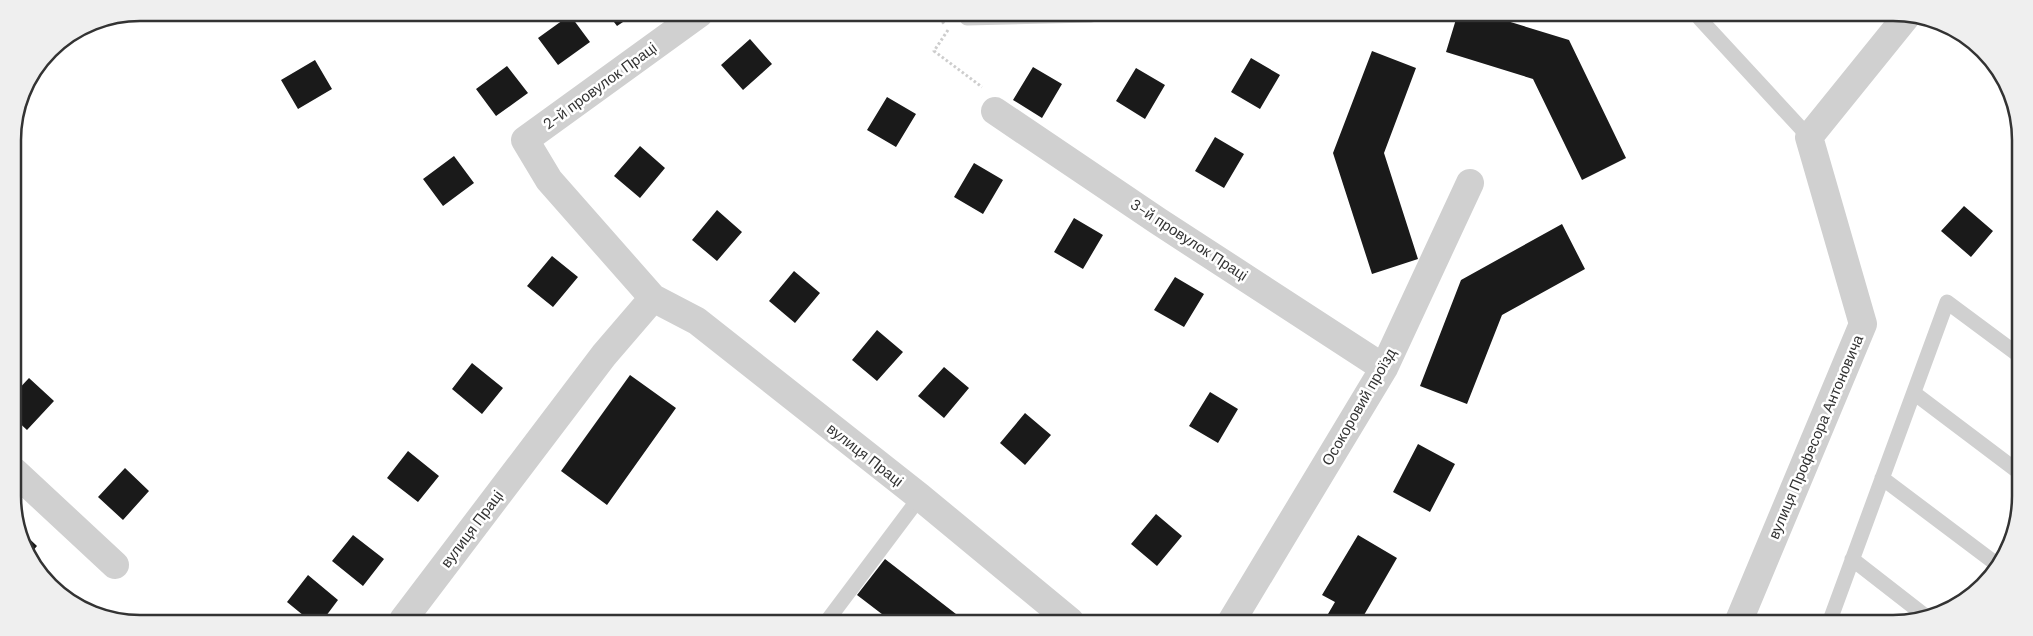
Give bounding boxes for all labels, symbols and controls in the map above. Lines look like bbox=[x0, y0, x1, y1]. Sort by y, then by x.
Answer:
street label: 2-й провулок Праці bbox=[539, 38, 661, 134]
street label: 3-й провулок Праці bbox=[1126, 195, 1252, 285]
street label: вулиця Професора Антоновича bbox=[1764, 331, 1868, 542]
street label: Осокоровий проїзд bbox=[1317, 344, 1401, 469]
street label: вулиця Праці bbox=[823, 419, 907, 491]
street label: вулиця Праці bbox=[436, 486, 508, 572]

